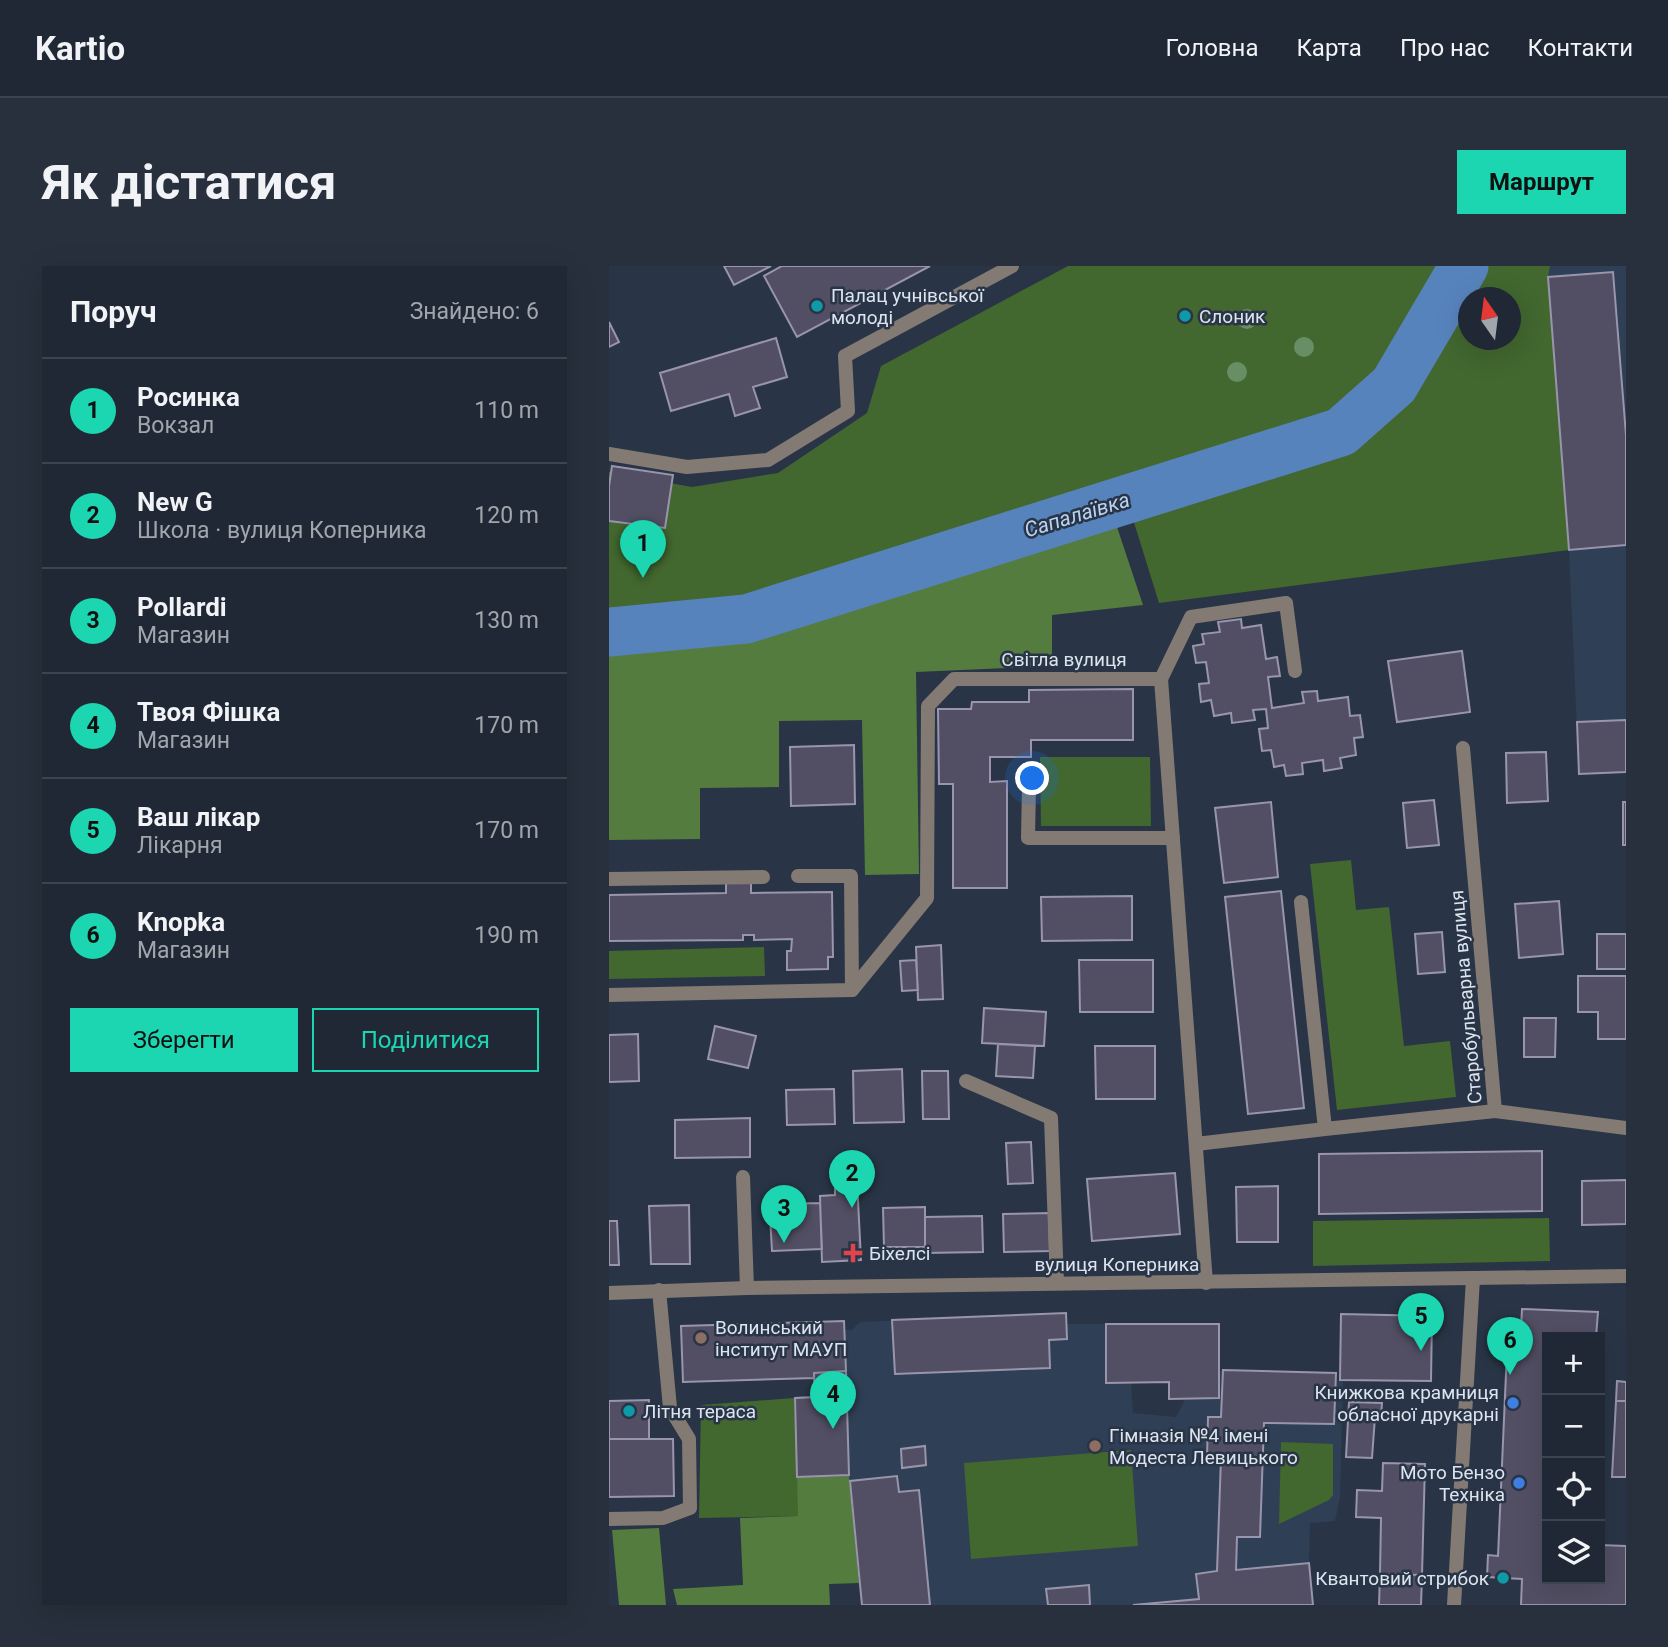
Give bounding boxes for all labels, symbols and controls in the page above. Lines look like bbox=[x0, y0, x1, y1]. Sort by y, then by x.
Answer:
text: Kartio bbox=[35, 29, 125, 68]
text: Головна bbox=[1166, 34, 1258, 62]
text: Карта bbox=[1296, 34, 1362, 62]
text: Про нас bbox=[1400, 34, 1490, 62]
text: Контакти bbox=[1528, 34, 1633, 62]
button: Маршрут bbox=[1457, 150, 1626, 214]
text: Як дістатися bbox=[42, 154, 336, 211]
place label: Палац учнівської молоді bbox=[831, 284, 985, 329]
north arrow bbox=[1458, 287, 1521, 350]
text: Поруч bbox=[70, 294, 157, 329]
text: Знайдено: 6 bbox=[410, 298, 539, 325]
marker: Палац учнівської молоді bbox=[809, 298, 825, 314]
place label: Слоник bbox=[1199, 305, 1266, 328]
marker: Слоник bbox=[1177, 308, 1193, 324]
text: Росинка bbox=[137, 382, 240, 412]
text: 1 bbox=[86, 397, 100, 424]
text: 110 m bbox=[474, 397, 539, 424]
text: Вокзал bbox=[137, 412, 214, 439]
text: New G bbox=[137, 487, 213, 517]
water label: Сапалаївка bbox=[1021, 488, 1133, 542]
text: 2 bbox=[86, 502, 100, 529]
text: 120 m bbox=[474, 502, 539, 529]
text: Школа · вулиця Коперника bbox=[137, 517, 427, 544]
pin: 1 bbox=[620, 520, 666, 578]
text: Pollardi bbox=[137, 592, 227, 622]
text: 3 bbox=[86, 607, 100, 634]
text: 130 m bbox=[474, 607, 539, 634]
text: Магазин bbox=[137, 622, 230, 649]
street label: Світла вулиця bbox=[1001, 648, 1127, 671]
text: Твоя Фішка bbox=[137, 697, 280, 727]
text: 4 bbox=[86, 712, 100, 739]
text: 170 m bbox=[474, 712, 539, 739]
text: Магазин bbox=[137, 727, 230, 754]
your location bbox=[1015, 761, 1049, 795]
text: Ваш лікар bbox=[137, 802, 260, 832]
text: 5 bbox=[86, 817, 100, 844]
text: 170 m bbox=[474, 817, 539, 844]
text: Лікарня bbox=[137, 832, 223, 859]
street label: Старобульварна вулиця bbox=[1445, 889, 1487, 1105]
text: Knopka bbox=[137, 907, 225, 937]
text: 6 bbox=[86, 922, 100, 949]
text: 190 m bbox=[474, 922, 539, 949]
text: Магазин bbox=[137, 937, 230, 964]
button: Зберегти bbox=[70, 1008, 298, 1072]
button: Поділитися bbox=[312, 1008, 539, 1072]
pin: 2 bbox=[829, 1150, 875, 1208]
pin: 3 bbox=[761, 1185, 807, 1243]
place label: Біхелсі bbox=[869, 1242, 930, 1265]
marker: Біхелсі bbox=[843, 1243, 863, 1263]
street label: вулиця Коперника bbox=[1035, 1253, 1199, 1276]
pin: 5 bbox=[1398, 1293, 1444, 1351]
place label: Волинський інститут МАУП bbox=[715, 1316, 847, 1361]
pin: 6 bbox=[1487, 1317, 1533, 1375]
marker: Волинський інститут МАУП bbox=[693, 1330, 709, 1346]
map controls bbox=[1542, 1332, 1605, 1584]
button: + bbox=[1542, 1332, 1605, 1395]
pin: 4 bbox=[810, 1371, 856, 1429]
place label: Книжкова крамниця обласної друкарні bbox=[1315, 1381, 1499, 1426]
marker: Книжкова крамниця обласної друкарні bbox=[1505, 1395, 1521, 1411]
button: − bbox=[1542, 1395, 1605, 1458]
place label: Літня тераса bbox=[643, 1400, 756, 1423]
marker: Літня тераса bbox=[621, 1403, 637, 1419]
place label: Гімназія №4 імені Модеста Левицького bbox=[1109, 1424, 1298, 1469]
marker: Гімназія №4 імені Модеста Левицького bbox=[1087, 1438, 1103, 1454]
button: locate bbox=[1542, 1458, 1605, 1521]
place label: Мото Бензо Техніка bbox=[1400, 1461, 1505, 1506]
marker: Мото Бензо Техніка bbox=[1511, 1475, 1527, 1491]
button: layers bbox=[1542, 1521, 1605, 1584]
place label: Квантовий стрибок bbox=[1315, 1567, 1490, 1590]
marker: Квантовий стрибок bbox=[1495, 1570, 1511, 1586]

